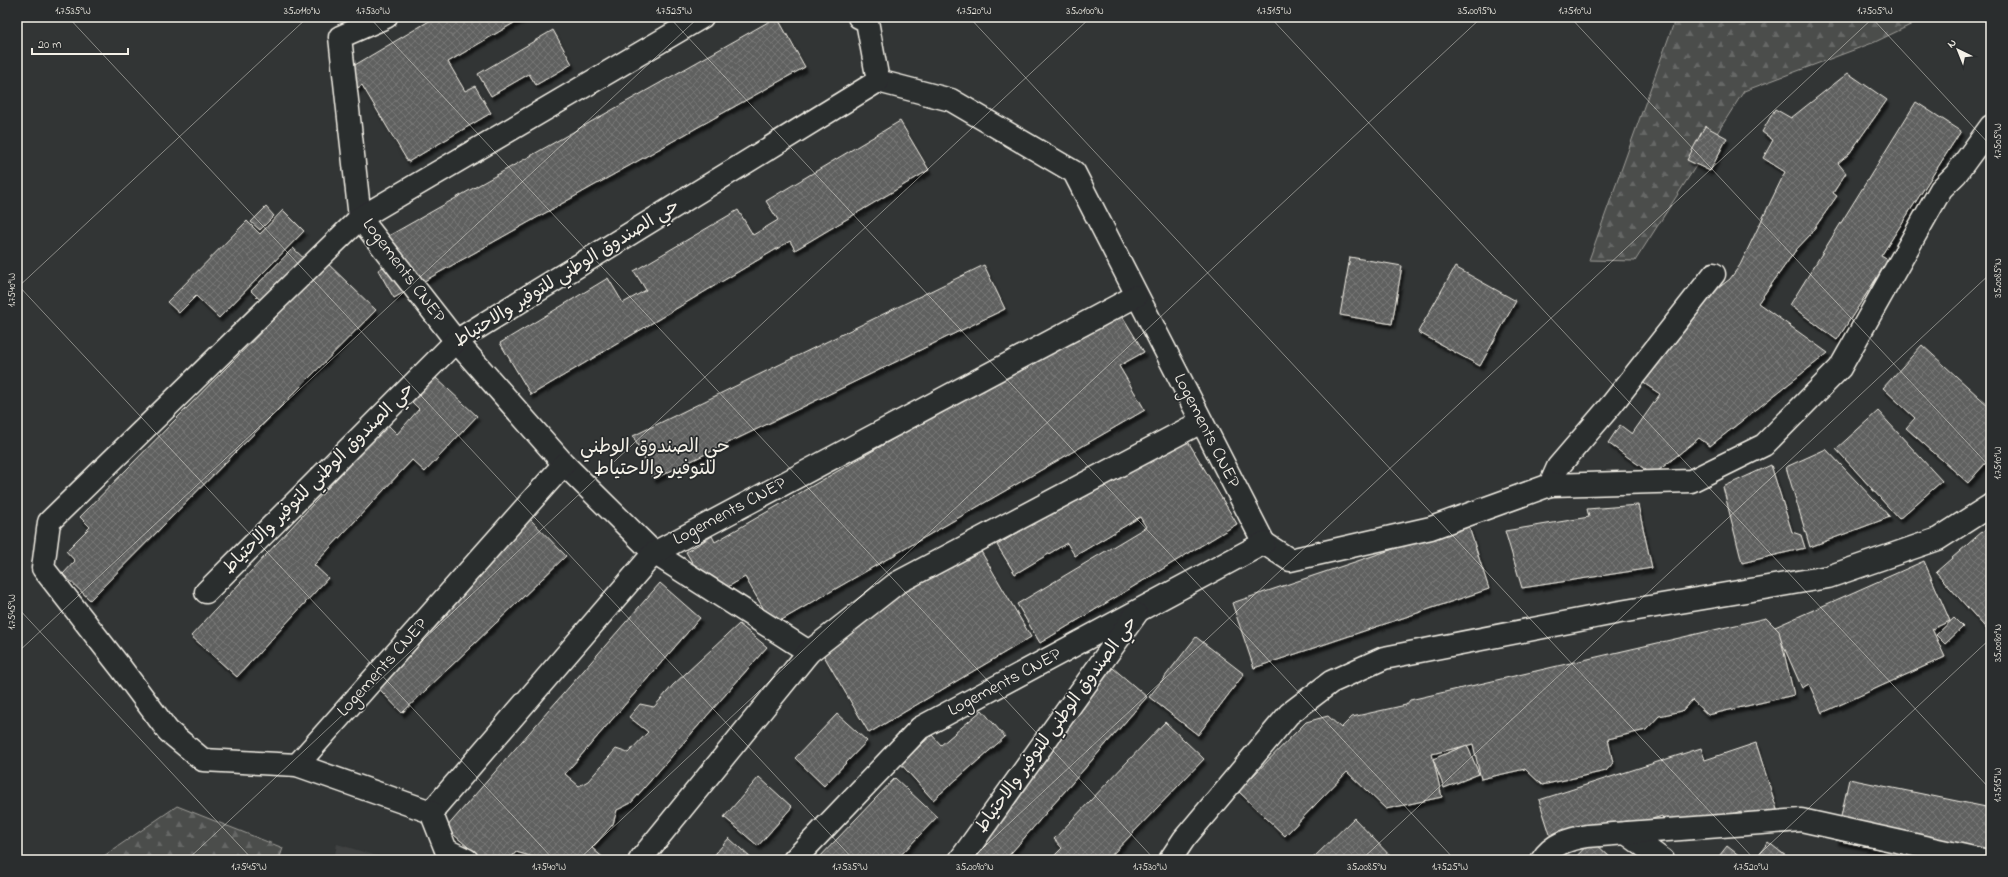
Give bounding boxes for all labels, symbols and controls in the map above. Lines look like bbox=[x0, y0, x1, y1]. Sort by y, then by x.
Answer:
text: 1.7535°W bbox=[55, 4, 91, 19]
text: 35.0110°N bbox=[284, 4, 320, 19]
text: 1.7530°W bbox=[356, 4, 390, 19]
text: 1.7525°W bbox=[656, 4, 692, 19]
text: 1.7520°W bbox=[957, 4, 992, 19]
text: 35.0100°N bbox=[1066, 4, 1104, 19]
text: 1.7515°W bbox=[1257, 4, 1291, 19]
text: 35.0095°N bbox=[1458, 4, 1497, 19]
text: 1.7510°W bbox=[1559, 4, 1592, 19]
text: 1.7505°W bbox=[1857, 4, 1893, 19]
scale bar bbox=[32, 30, 128, 56]
north arrow bbox=[1938, 30, 1978, 70]
text: N bbox=[1944, 35, 1960, 52]
text: 20 m bbox=[38, 36, 61, 54]
text: 1.7505°W bbox=[1991, 123, 2006, 159]
street label: حي الصندوق الوطني للتوفير والاحتياط bbox=[449, 194, 686, 355]
street label: Logements CNEP bbox=[354, 213, 451, 330]
text: 35.0085°N bbox=[1991, 258, 2006, 298]
text: 1.7540°W bbox=[5, 273, 20, 307]
street label: Logements CNEP bbox=[1165, 369, 1246, 494]
street label: حي الصندوق الوطني للتوفير والاحتياط bbox=[217, 377, 422, 582]
district label: حي الصندوق الوطني للتوفير والاحتياط bbox=[580, 434, 730, 483]
text: 1.7510°W bbox=[1991, 446, 2006, 480]
street label: Logements CNEP bbox=[669, 471, 792, 554]
text: 1.7545°W bbox=[5, 594, 20, 630]
street label: حي الصندوق الوطني للتوفير والاحتياط bbox=[969, 611, 1145, 839]
street label: Logements CNEP bbox=[331, 612, 436, 724]
text: 35.0080°N bbox=[1991, 624, 2006, 662]
street label: Logements CNEP bbox=[944, 642, 1067, 725]
text: 1.7515°W bbox=[1991, 768, 2006, 802]
text: 1.7545°W bbox=[231, 860, 267, 875]
text: 1.7540°W bbox=[532, 860, 566, 875]
text: 1.7535°W bbox=[832, 860, 868, 875]
text: 35.0090°N bbox=[956, 860, 994, 875]
text: 1.7530°W bbox=[1133, 860, 1167, 875]
text: 35.0085°N bbox=[1347, 860, 1387, 875]
text: 1.7525°W bbox=[1432, 860, 1468, 875]
text: 1.7520°W bbox=[1734, 860, 1769, 875]

